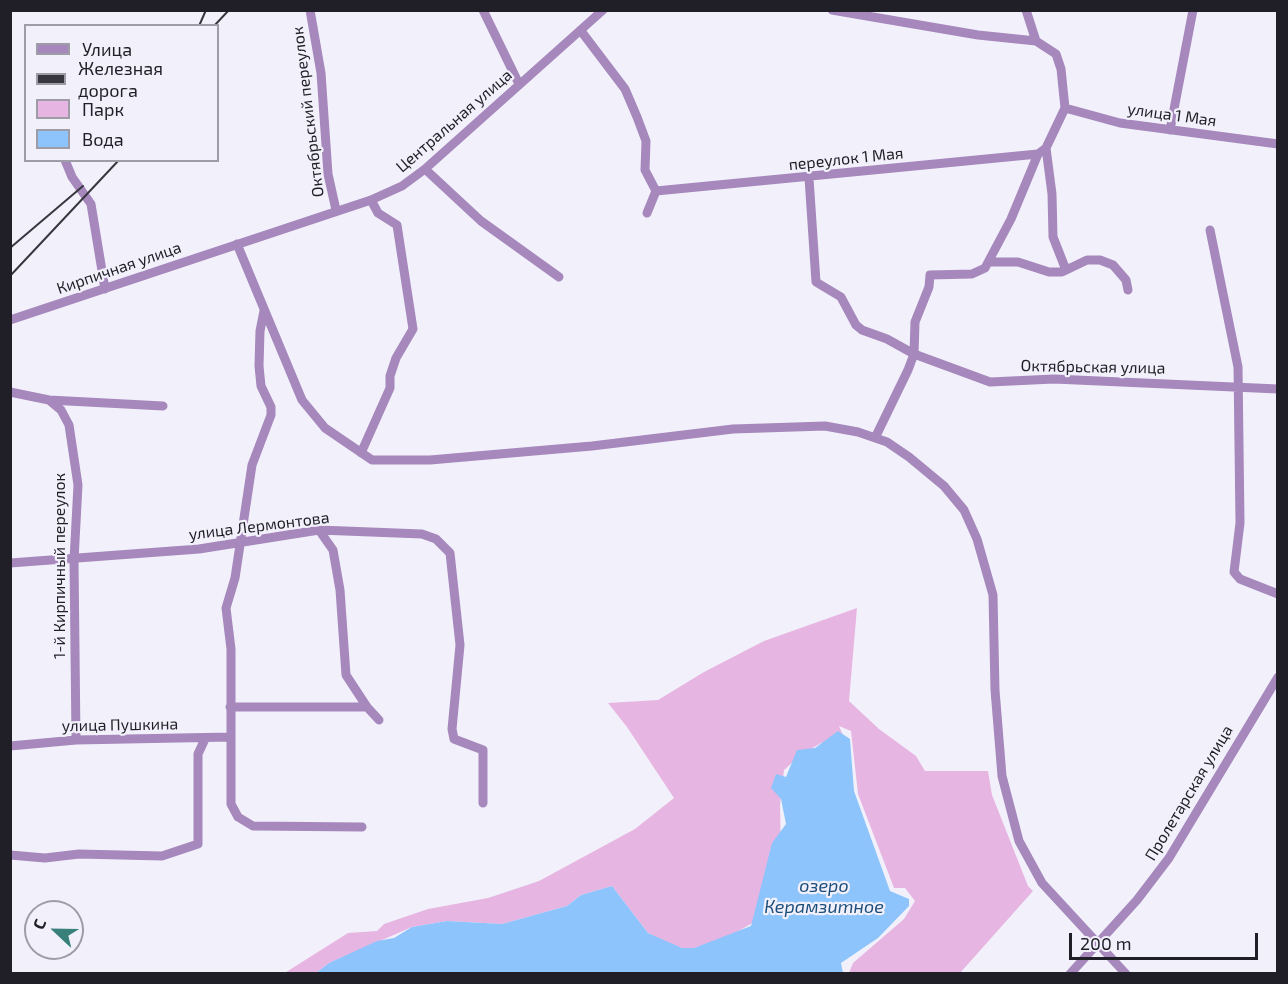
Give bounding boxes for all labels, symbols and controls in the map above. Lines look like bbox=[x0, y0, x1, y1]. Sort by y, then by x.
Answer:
legend bbox=[24, 24, 219, 162]
street label: Октябрьский переулок bbox=[288, 26, 328, 198]
text: Улица bbox=[82, 38, 132, 60]
text: Железная дорога bbox=[78, 57, 163, 101]
street label: Центральная улица bbox=[392, 65, 516, 177]
text: Парк bbox=[82, 98, 124, 120]
street label: улица 1 Мая bbox=[1126, 99, 1218, 131]
text: Вода bbox=[82, 128, 124, 150]
street label: переулок 1 Мая bbox=[788, 143, 904, 175]
street label: Кирпичная улица bbox=[54, 238, 184, 298]
street label: Октябрьская улица bbox=[1020, 356, 1166, 378]
street label: 1-й Кирпичный переулок bbox=[50, 473, 70, 659]
street label: улица Лермонтова bbox=[188, 508, 330, 544]
street label: улица Пушкина bbox=[62, 714, 178, 736]
street label: Пролетарская улица bbox=[1141, 722, 1237, 864]
water label: озеро Керамзитное bbox=[764, 875, 884, 918]
north arrow bbox=[24, 900, 84, 960]
text: С bbox=[28, 916, 49, 932]
scale bar bbox=[1072, 921, 1261, 959]
text: 200 m bbox=[1080, 932, 1132, 954]

